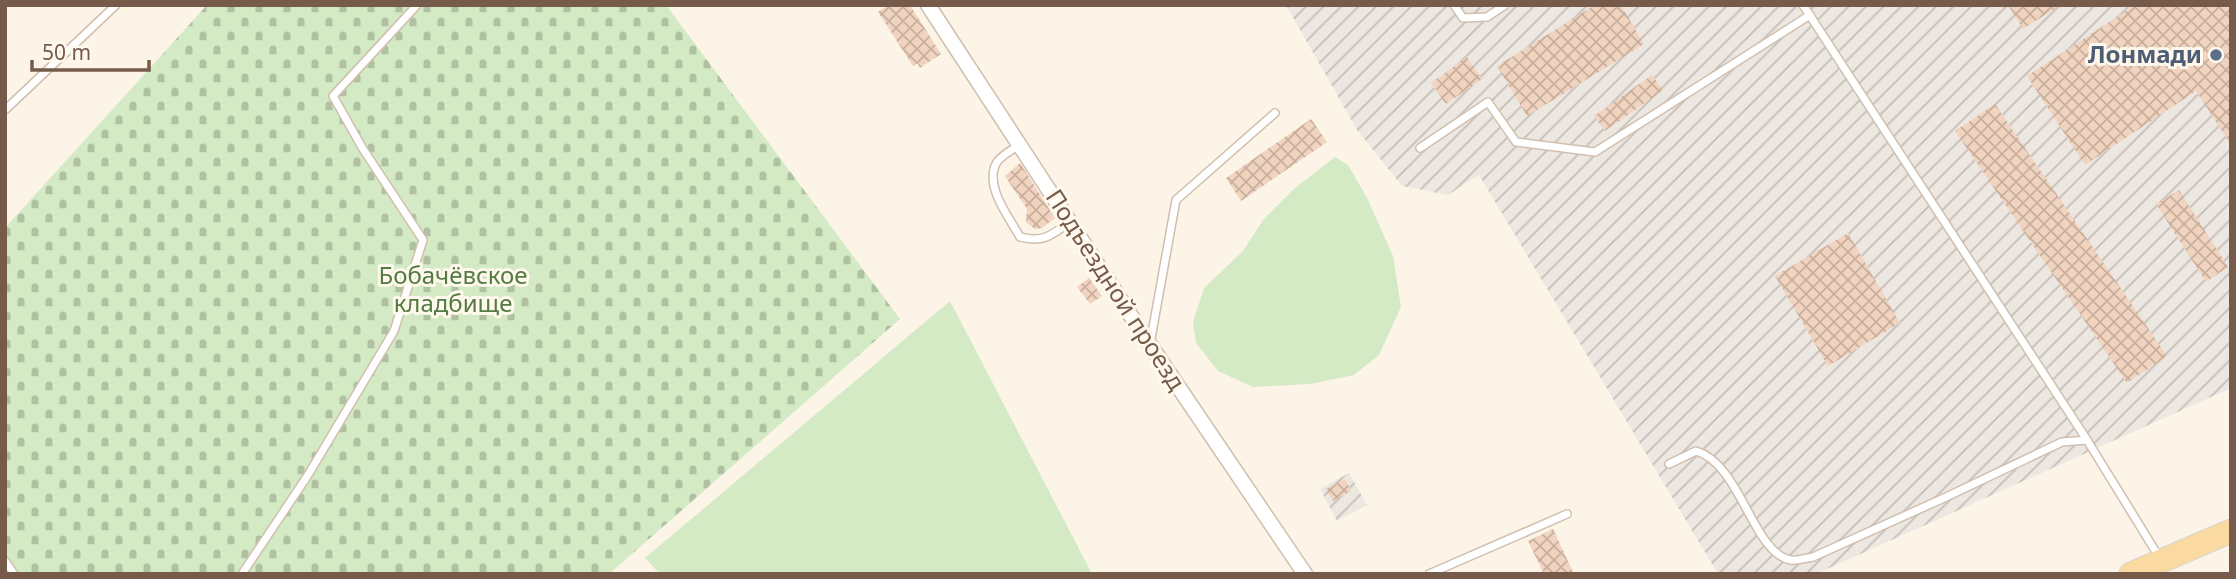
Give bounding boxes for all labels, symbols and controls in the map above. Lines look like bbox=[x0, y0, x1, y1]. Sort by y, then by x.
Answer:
scale bar bbox=[32, 28, 149, 72]
place label: Лонмади bbox=[2088, 37, 2202, 70]
text: 50 m bbox=[42, 38, 91, 66]
marker: Лонмади bbox=[2208, 47, 2224, 63]
street label: Подъездной проезд bbox=[1039, 182, 1194, 396]
park label: Бобачёвское кладбище bbox=[378, 258, 528, 319]

